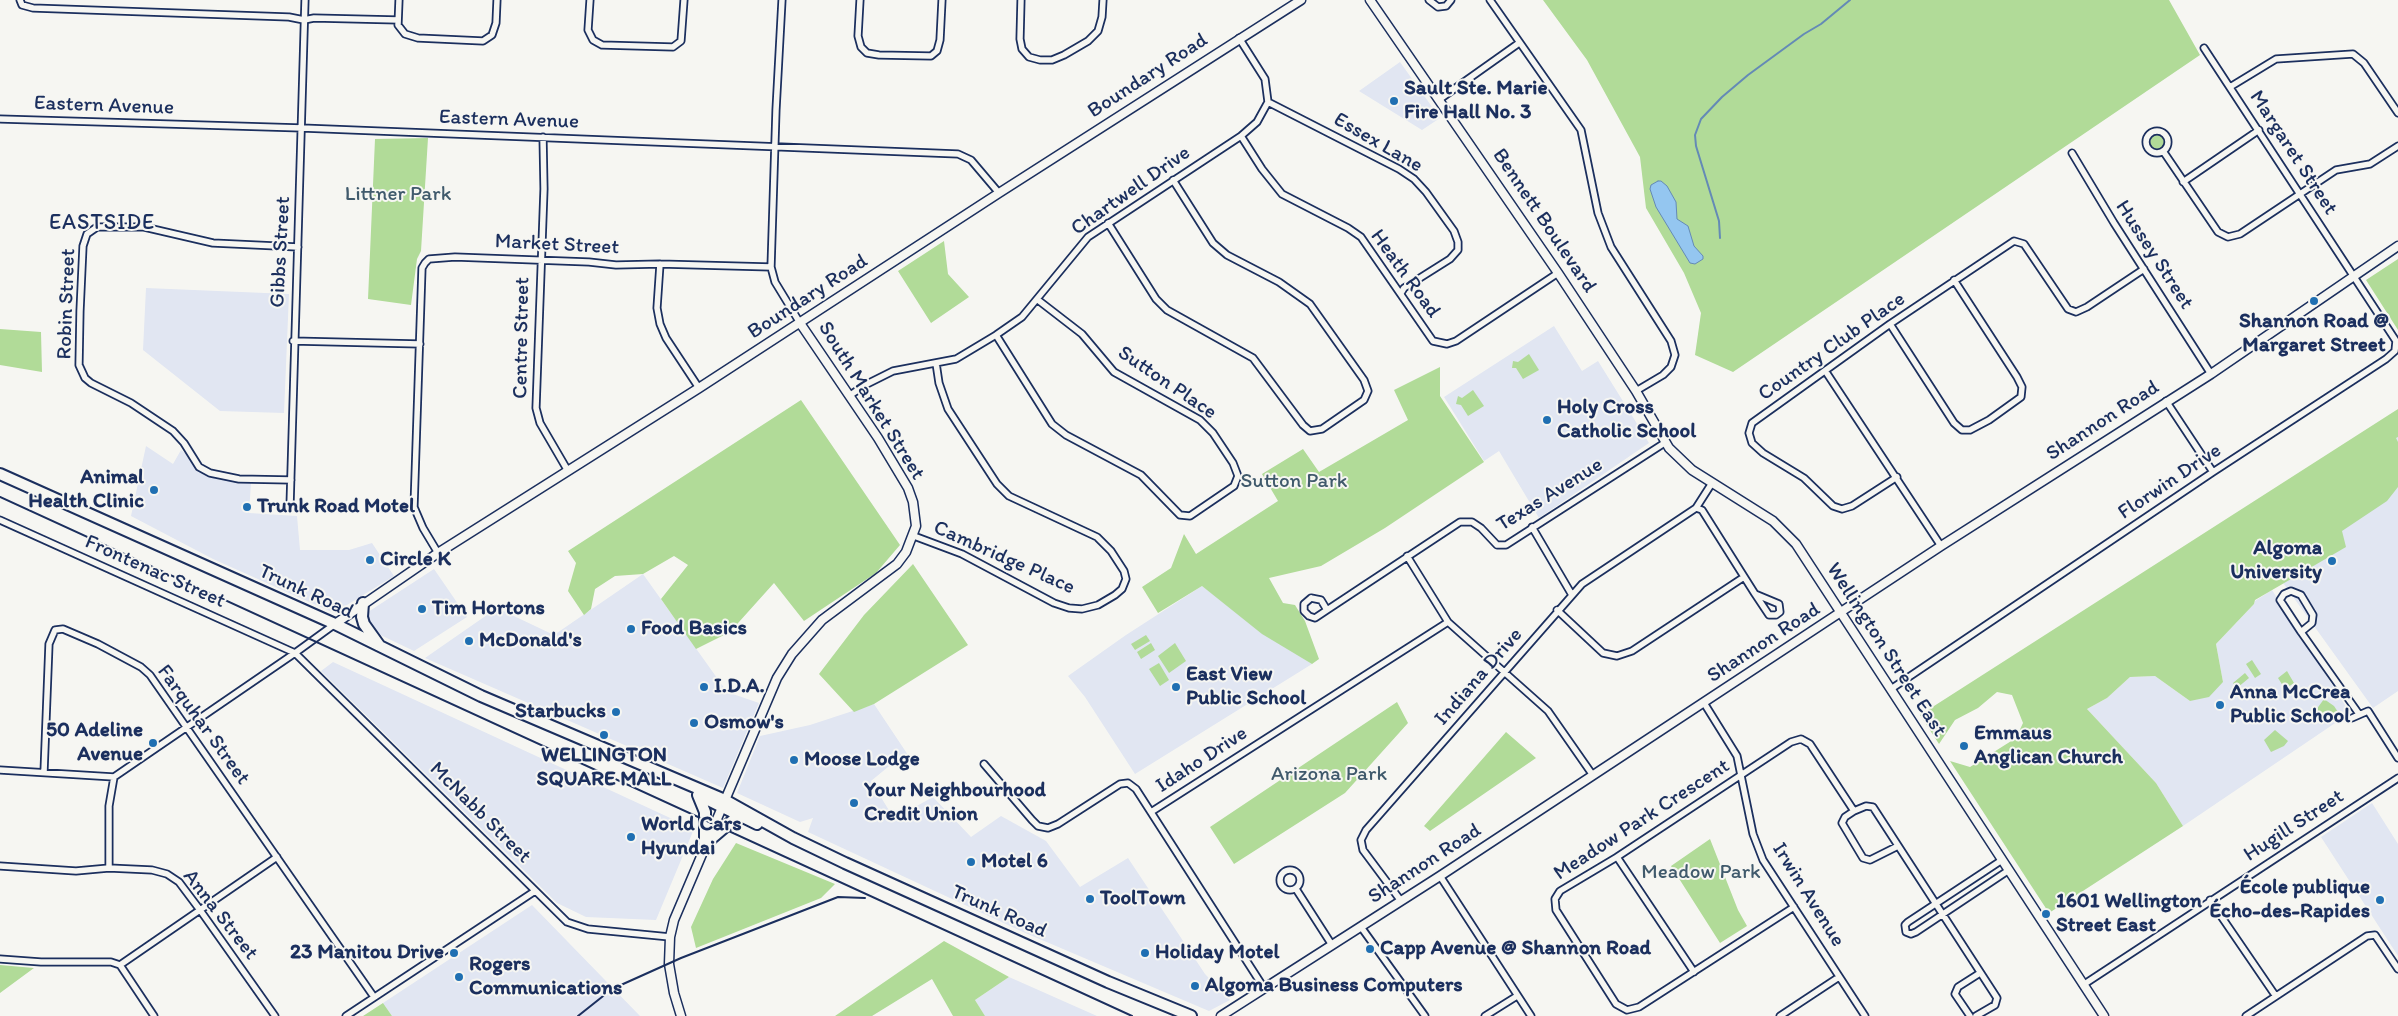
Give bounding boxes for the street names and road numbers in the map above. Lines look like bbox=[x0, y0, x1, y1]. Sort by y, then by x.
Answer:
street label: Boundary Road bbox=[1083, 28, 1213, 124]
street label: Margaret Street bbox=[2243, 86, 2343, 220]
street label: Eastern Avenue bbox=[33, 91, 175, 121]
street label: Eastern Avenue bbox=[438, 105, 580, 135]
street label: Essex Lane bbox=[1329, 107, 1427, 179]
street label: Chartwell Drive bbox=[1067, 141, 1195, 241]
street label: Bennett Boulevard bbox=[1486, 144, 1602, 298]
street label: Gibbs Street bbox=[266, 196, 296, 308]
street label: Hussey Street bbox=[2109, 196, 2199, 314]
street label: Heath Road bbox=[1364, 225, 1446, 323]
street label: Market Street bbox=[494, 229, 620, 261]
street label: Robin Street bbox=[52, 248, 82, 360]
street label: Boundary Road bbox=[743, 249, 873, 345]
street label: Centre Street bbox=[508, 277, 536, 399]
street label: Country Club Place bbox=[1754, 287, 1910, 407]
street label: South Market Street bbox=[812, 317, 930, 485]
street label: Sutton Place bbox=[1113, 341, 1221, 425]
street label: Shannon Road bbox=[2042, 375, 2164, 467]
street label: Florwin Drive bbox=[2114, 438, 2226, 526]
street label: Texas Avenue bbox=[1492, 452, 1608, 538]
street label: Cambridge Place bbox=[929, 516, 1079, 600]
street label: Frontenac Street bbox=[81, 530, 229, 614]
street label: Wellington Street East bbox=[1820, 558, 1952, 742]
street label: Trunk Road bbox=[254, 559, 358, 625]
street label: Shannon Road bbox=[1703, 597, 1825, 689]
street label: Indiana Drive bbox=[1430, 623, 1528, 731]
street label: Farquhar Street bbox=[151, 660, 255, 790]
street label: Idaho Drive bbox=[1152, 721, 1252, 799]
street label: Meadow Park Crescent bbox=[1549, 754, 1735, 886]
street label: McNabb Street bbox=[424, 757, 536, 869]
street label: Hugill Street bbox=[2239, 784, 2349, 868]
street label: Shannon Road bbox=[1364, 818, 1486, 910]
street label: Irwin Avenue bbox=[1766, 838, 1850, 952]
street label: Anna Street bbox=[177, 865, 263, 965]
street label: Trunk Road bbox=[947, 880, 1051, 944]

